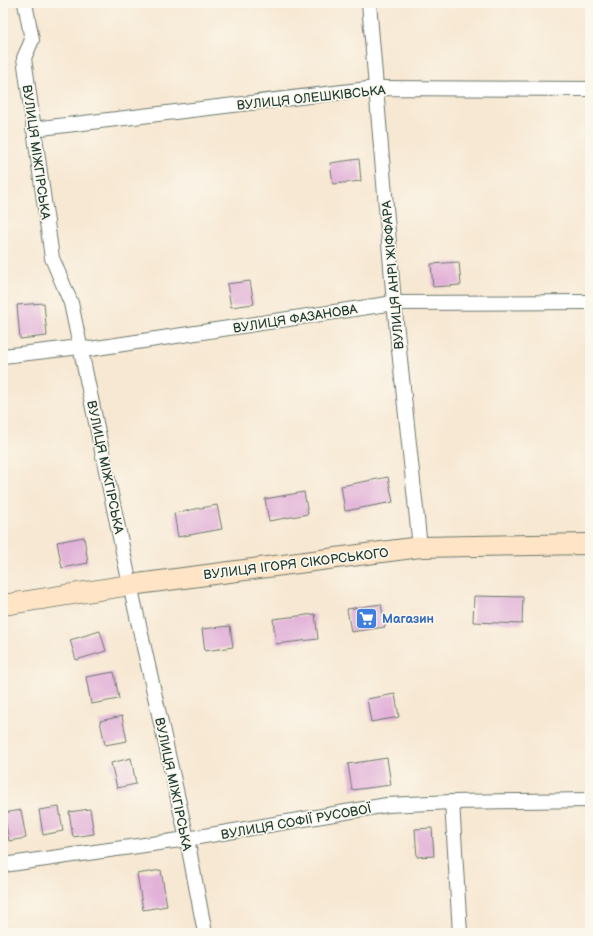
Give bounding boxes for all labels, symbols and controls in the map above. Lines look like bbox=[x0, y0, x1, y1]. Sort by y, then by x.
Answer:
street label: ВУЛИЦЯ ОЛЕШКІВСЬКА bbox=[236, 82, 386, 114]
street label: ВУЛИЦЯ МІЖГІРСЬКА bbox=[19, 84, 53, 221]
street label: ВУЛИЦЯ АНРІ ЖІФФАРА bbox=[379, 200, 407, 350]
street label: ВУЛИЦЯ ФАЗАНОВА bbox=[232, 301, 359, 337]
street label: ВУЛИЦЯ МІЖГІРСЬКА bbox=[83, 399, 127, 535]
street label: ВУЛИЦЯ ІГОРЯ СІКОРСЬКОГО bbox=[203, 545, 390, 583]
supermarket icon: Магазин bbox=[354, 605, 380, 631]
place label: Магазин bbox=[382, 611, 434, 627]
street label: ВУЛИЦЯ МІЖГІРСЬКА bbox=[151, 716, 195, 852]
street label: ВУЛИЦЯ СОФІЇ РУСОВОЇ bbox=[220, 801, 373, 843]

